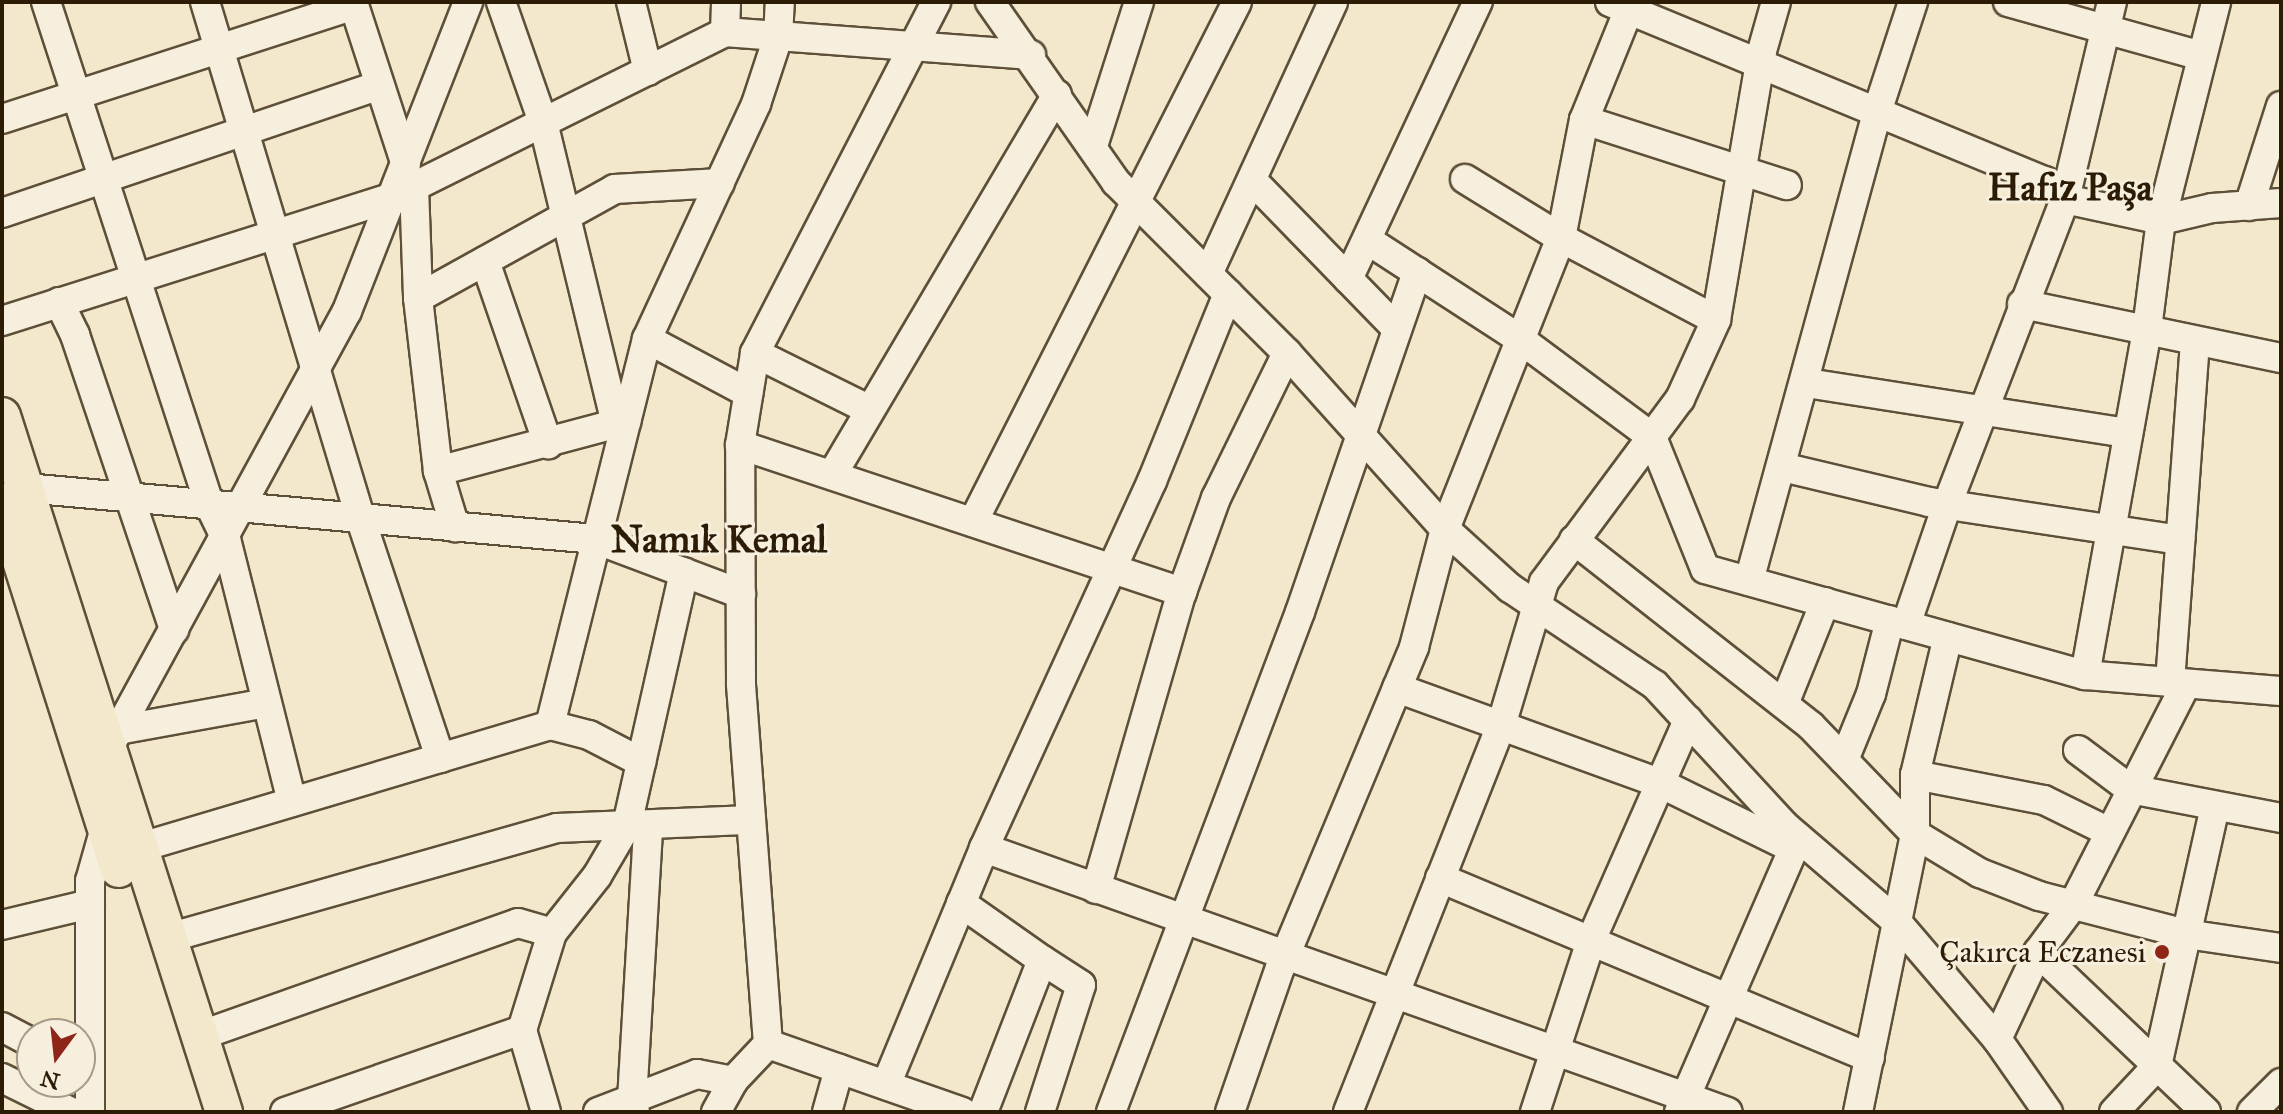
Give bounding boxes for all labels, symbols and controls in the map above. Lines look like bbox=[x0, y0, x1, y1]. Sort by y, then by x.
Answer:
district label: Hafız Paşa bbox=[1988, 165, 2152, 211]
district label: Namık Kemal bbox=[611, 517, 827, 563]
place label: Çakırca Eczanesi bbox=[1939, 934, 2146, 970]
marker: Çakırca Eczanesi bbox=[2153, 943, 2171, 961]
north arrow bbox=[16, 1018, 96, 1098]
text: N bbox=[38, 1064, 63, 1095]

